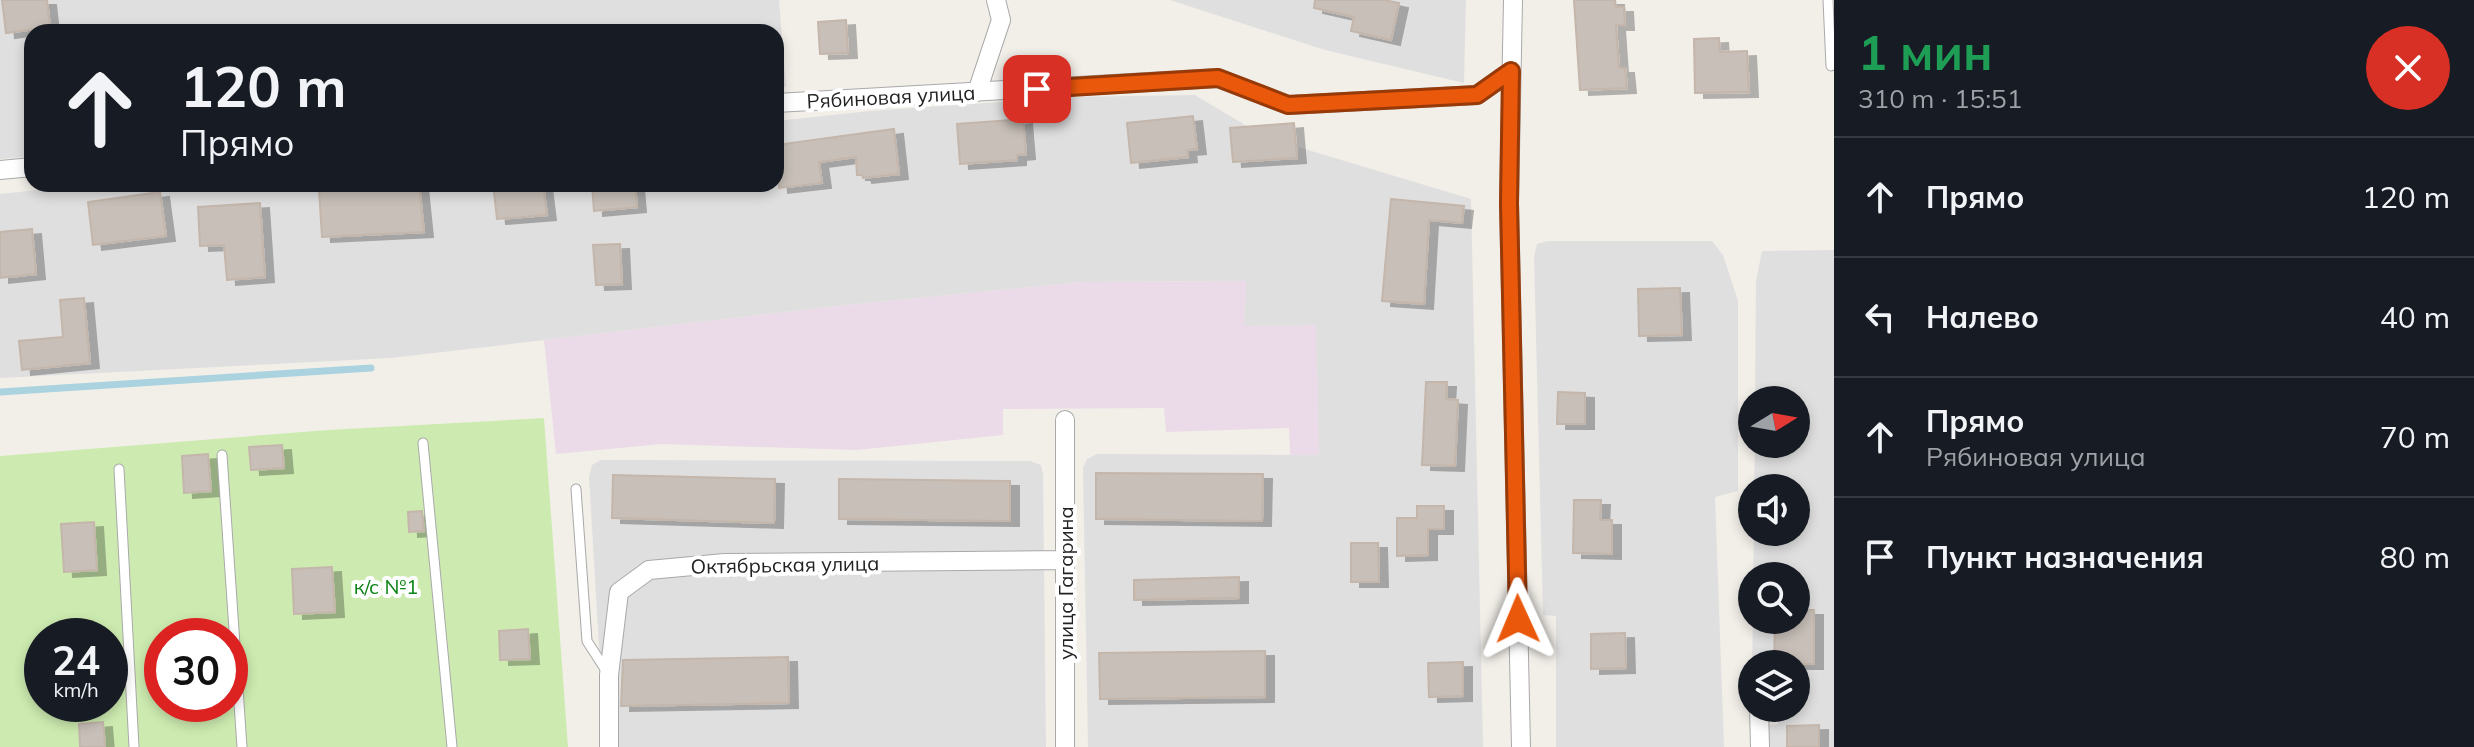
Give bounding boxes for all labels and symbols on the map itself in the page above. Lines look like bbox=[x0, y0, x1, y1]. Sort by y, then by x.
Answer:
pin bbox=[1003, 55, 1071, 123]
street label: Рябиновая улица bbox=[806, 80, 976, 113]
north arrow bbox=[1738, 386, 1810, 458]
street label: улица Гагарина bbox=[1053, 506, 1078, 660]
street label: Октябрьская улица bbox=[690, 550, 880, 579]
park label: к/с №1 bbox=[354, 574, 418, 599]
position arrow bbox=[1476, 577, 1560, 661]
speed limit sign: 30 bbox=[144, 618, 248, 722]

